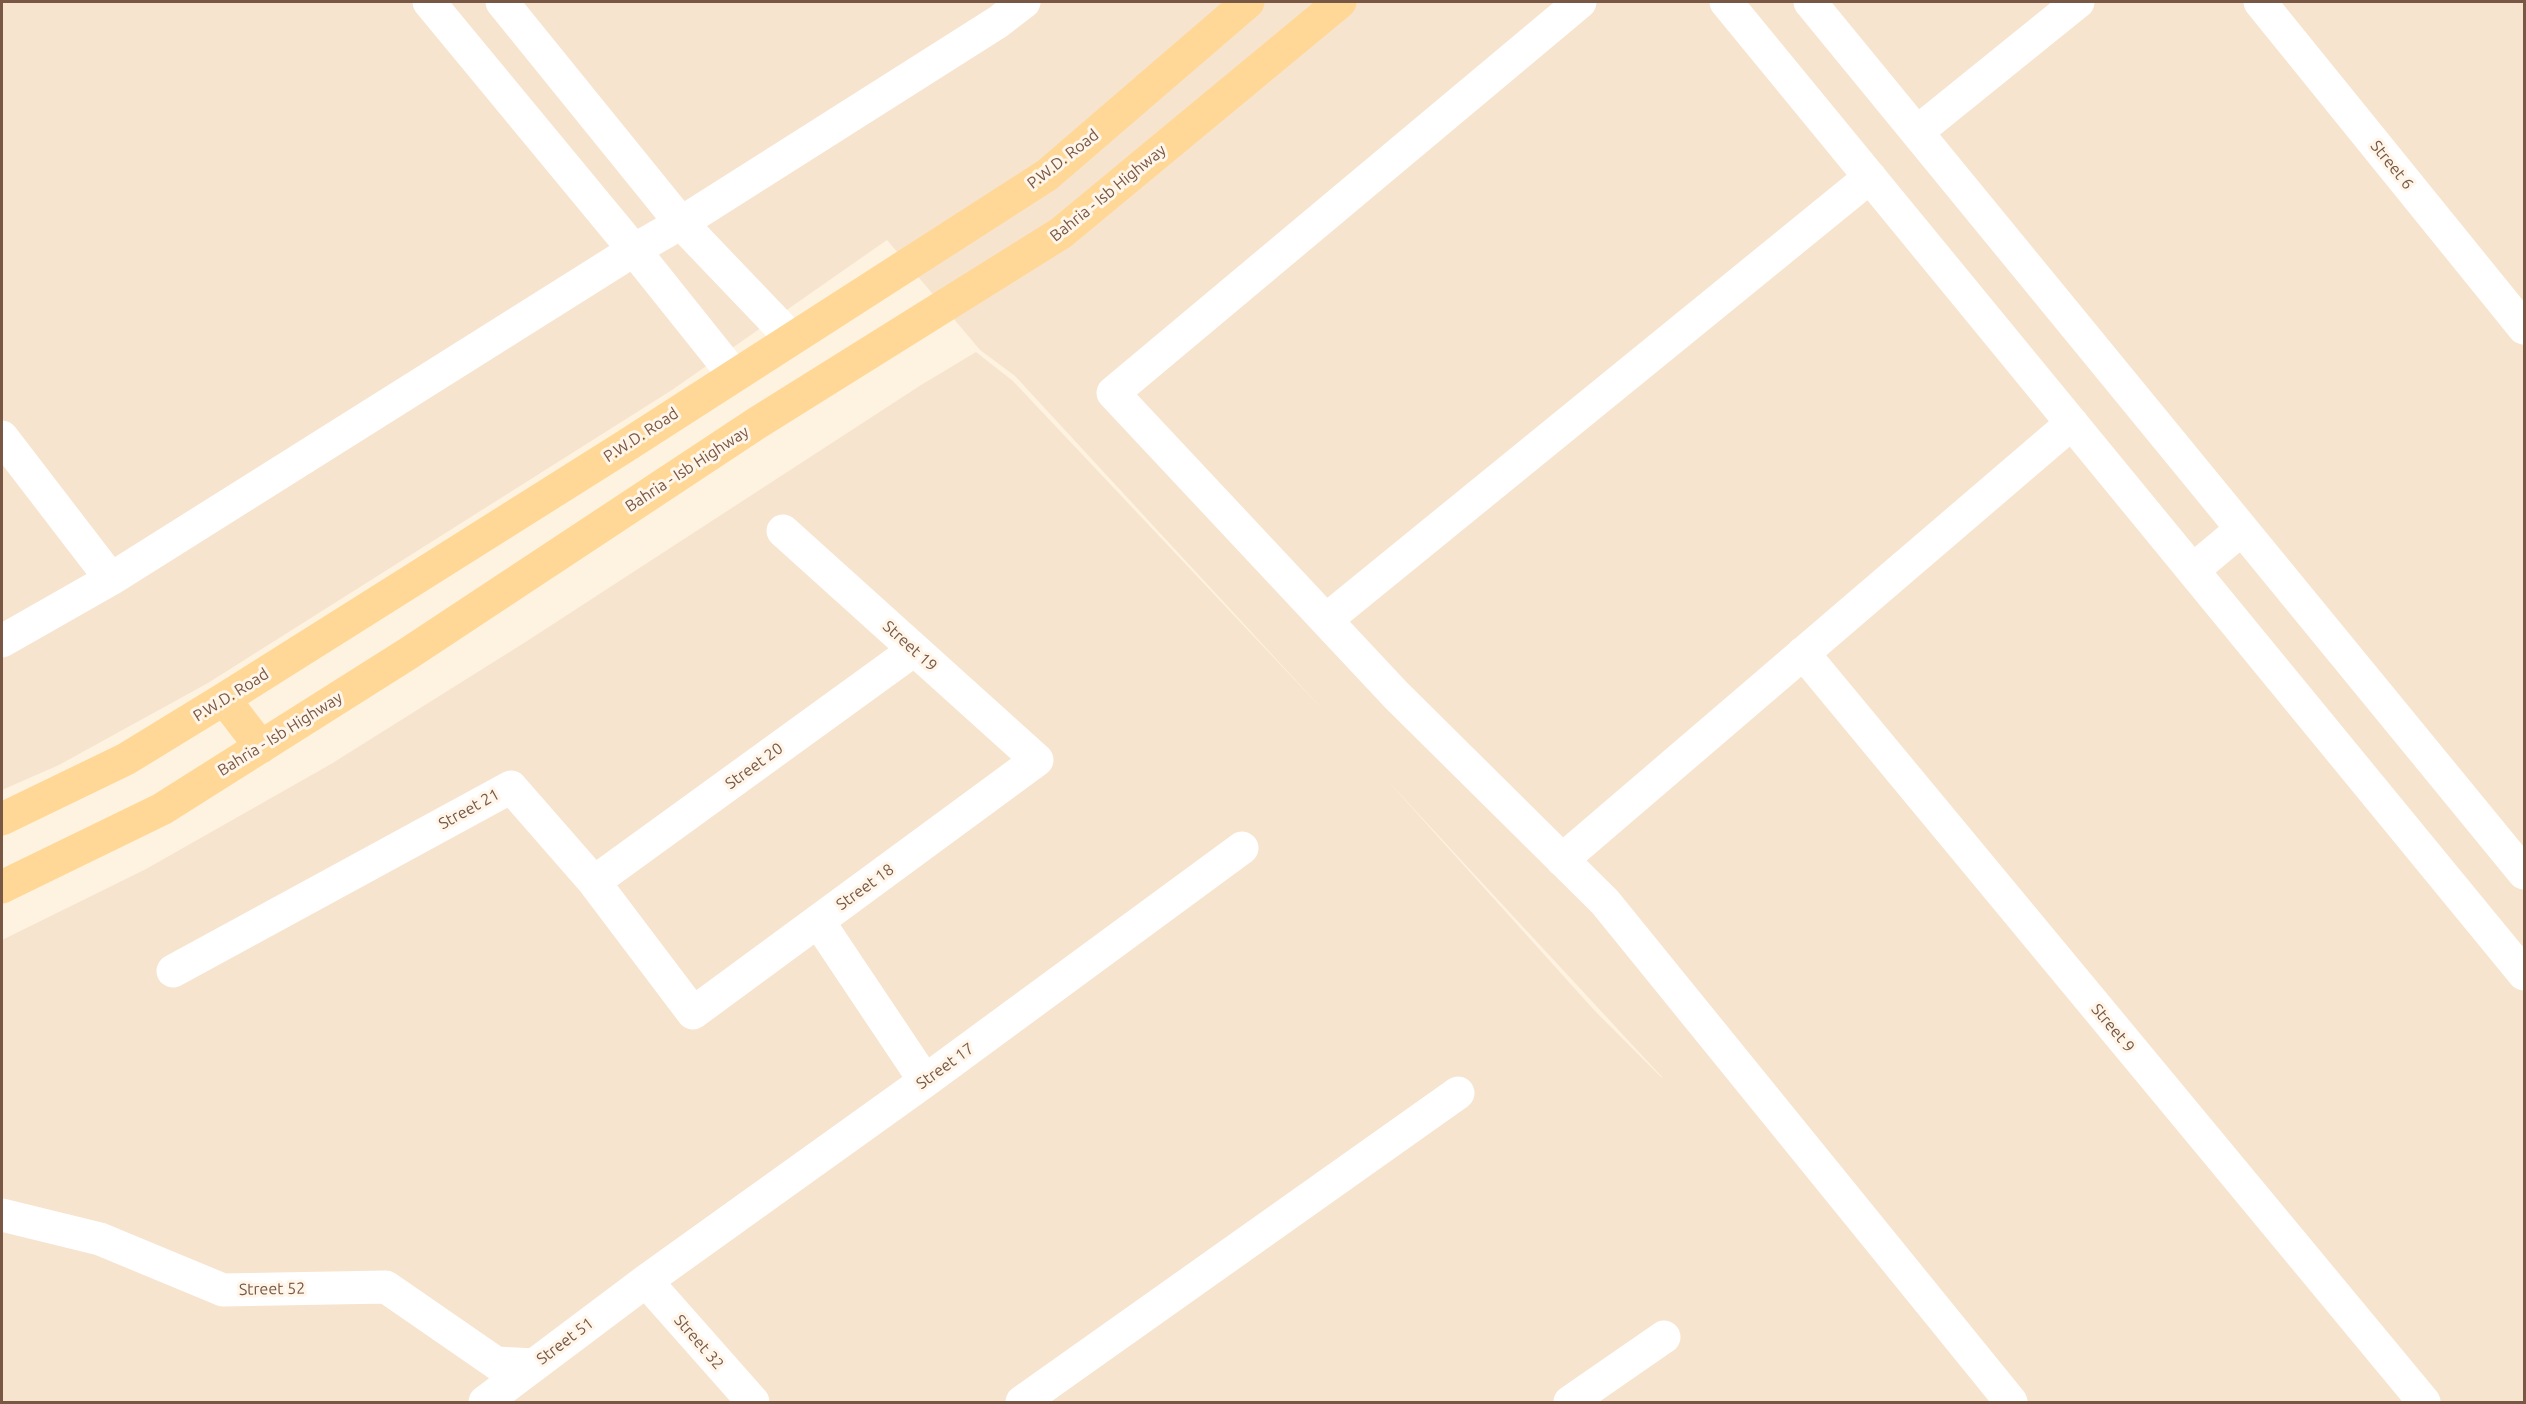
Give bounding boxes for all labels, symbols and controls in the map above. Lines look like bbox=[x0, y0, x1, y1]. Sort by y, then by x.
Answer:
street label: P.W.D. Road bbox=[1023, 125, 1103, 193]
street label: Street 6 bbox=[2366, 137, 2418, 193]
street label: Bahria - Isb Highway bbox=[1046, 140, 1170, 246]
street label: P.W.D. Road bbox=[600, 404, 682, 466]
street label: Bahria - Isb Highway bbox=[622, 422, 752, 516]
street label: Street 19 bbox=[879, 617, 941, 675]
street label: P.W.D. Road bbox=[190, 664, 272, 726]
street label: Bahria - Isb Highway bbox=[214, 688, 346, 780]
street label: Street 20 bbox=[722, 739, 786, 793]
street label: Street 21 bbox=[435, 785, 503, 833]
street label: Street 18 bbox=[833, 860, 897, 914]
street label: Street 9 bbox=[2087, 1000, 2139, 1056]
street label: Street 17 bbox=[913, 1039, 977, 1093]
street label: Street 52 bbox=[239, 1279, 305, 1299]
street label: Street 32 bbox=[670, 1311, 728, 1373]
street label: Street 51 bbox=[533, 1313, 597, 1369]

